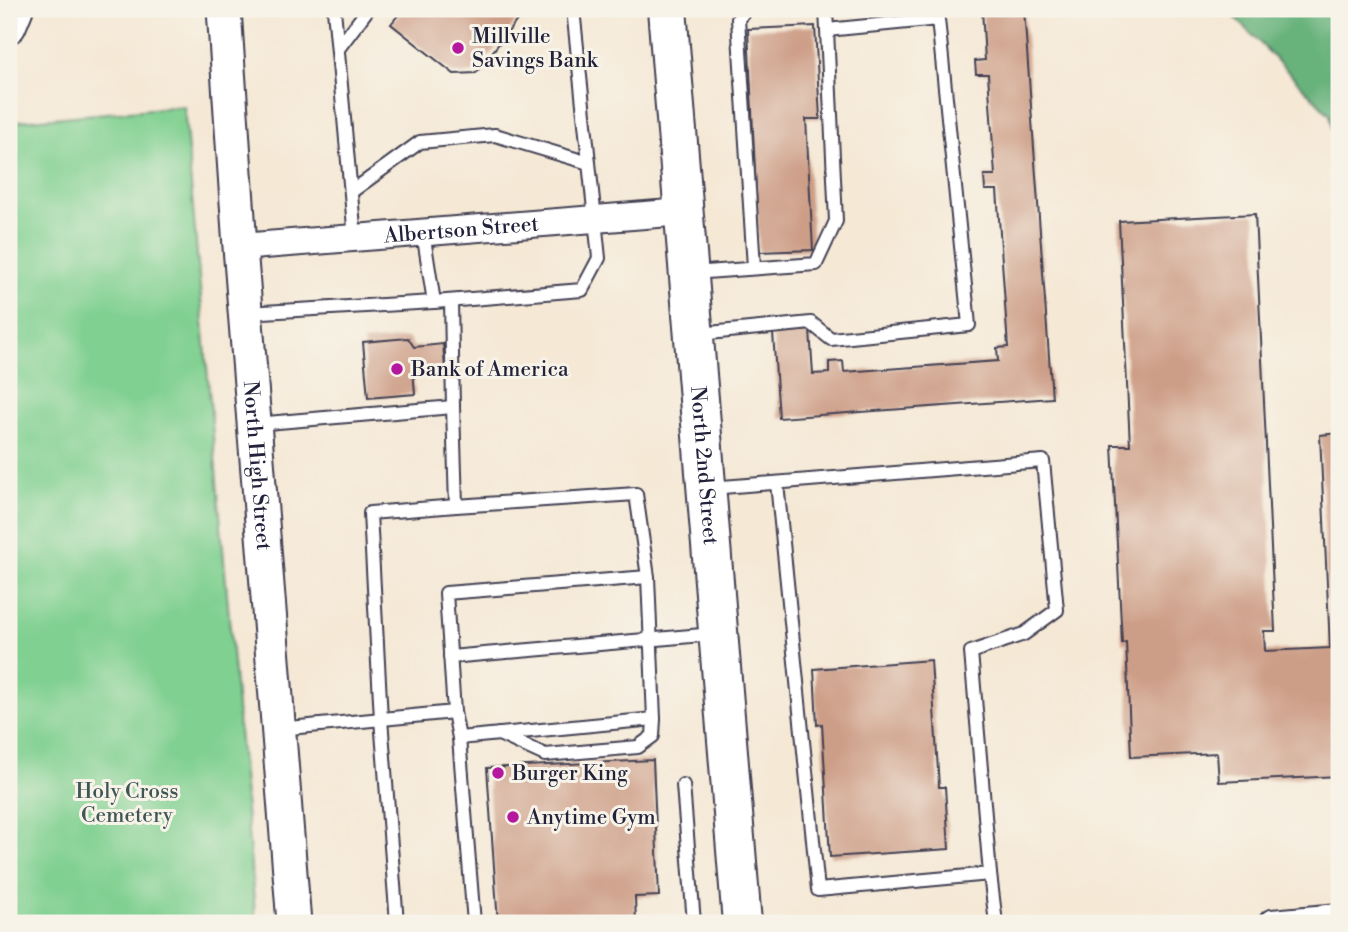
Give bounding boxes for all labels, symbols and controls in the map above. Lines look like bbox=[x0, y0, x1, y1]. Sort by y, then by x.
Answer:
place label: Millville Savings Bank bbox=[472, 24, 599, 74]
marker: Millville Savings Bank bbox=[450, 40, 466, 56]
street label: Albertson Street bbox=[382, 211, 540, 250]
place label: Bank of America bbox=[410, 357, 569, 383]
marker: Bank of America bbox=[389, 361, 405, 377]
street label: North High Street bbox=[237, 380, 276, 552]
street label: North 2nd Street bbox=[684, 385, 723, 547]
place label: Burger King bbox=[511, 761, 628, 787]
marker: Burger King bbox=[490, 765, 506, 781]
park label: Holy Cross Cemetery bbox=[76, 779, 178, 829]
place label: Anytime Gym bbox=[526, 805, 656, 831]
marker: Anytime Gym bbox=[505, 809, 521, 825]

